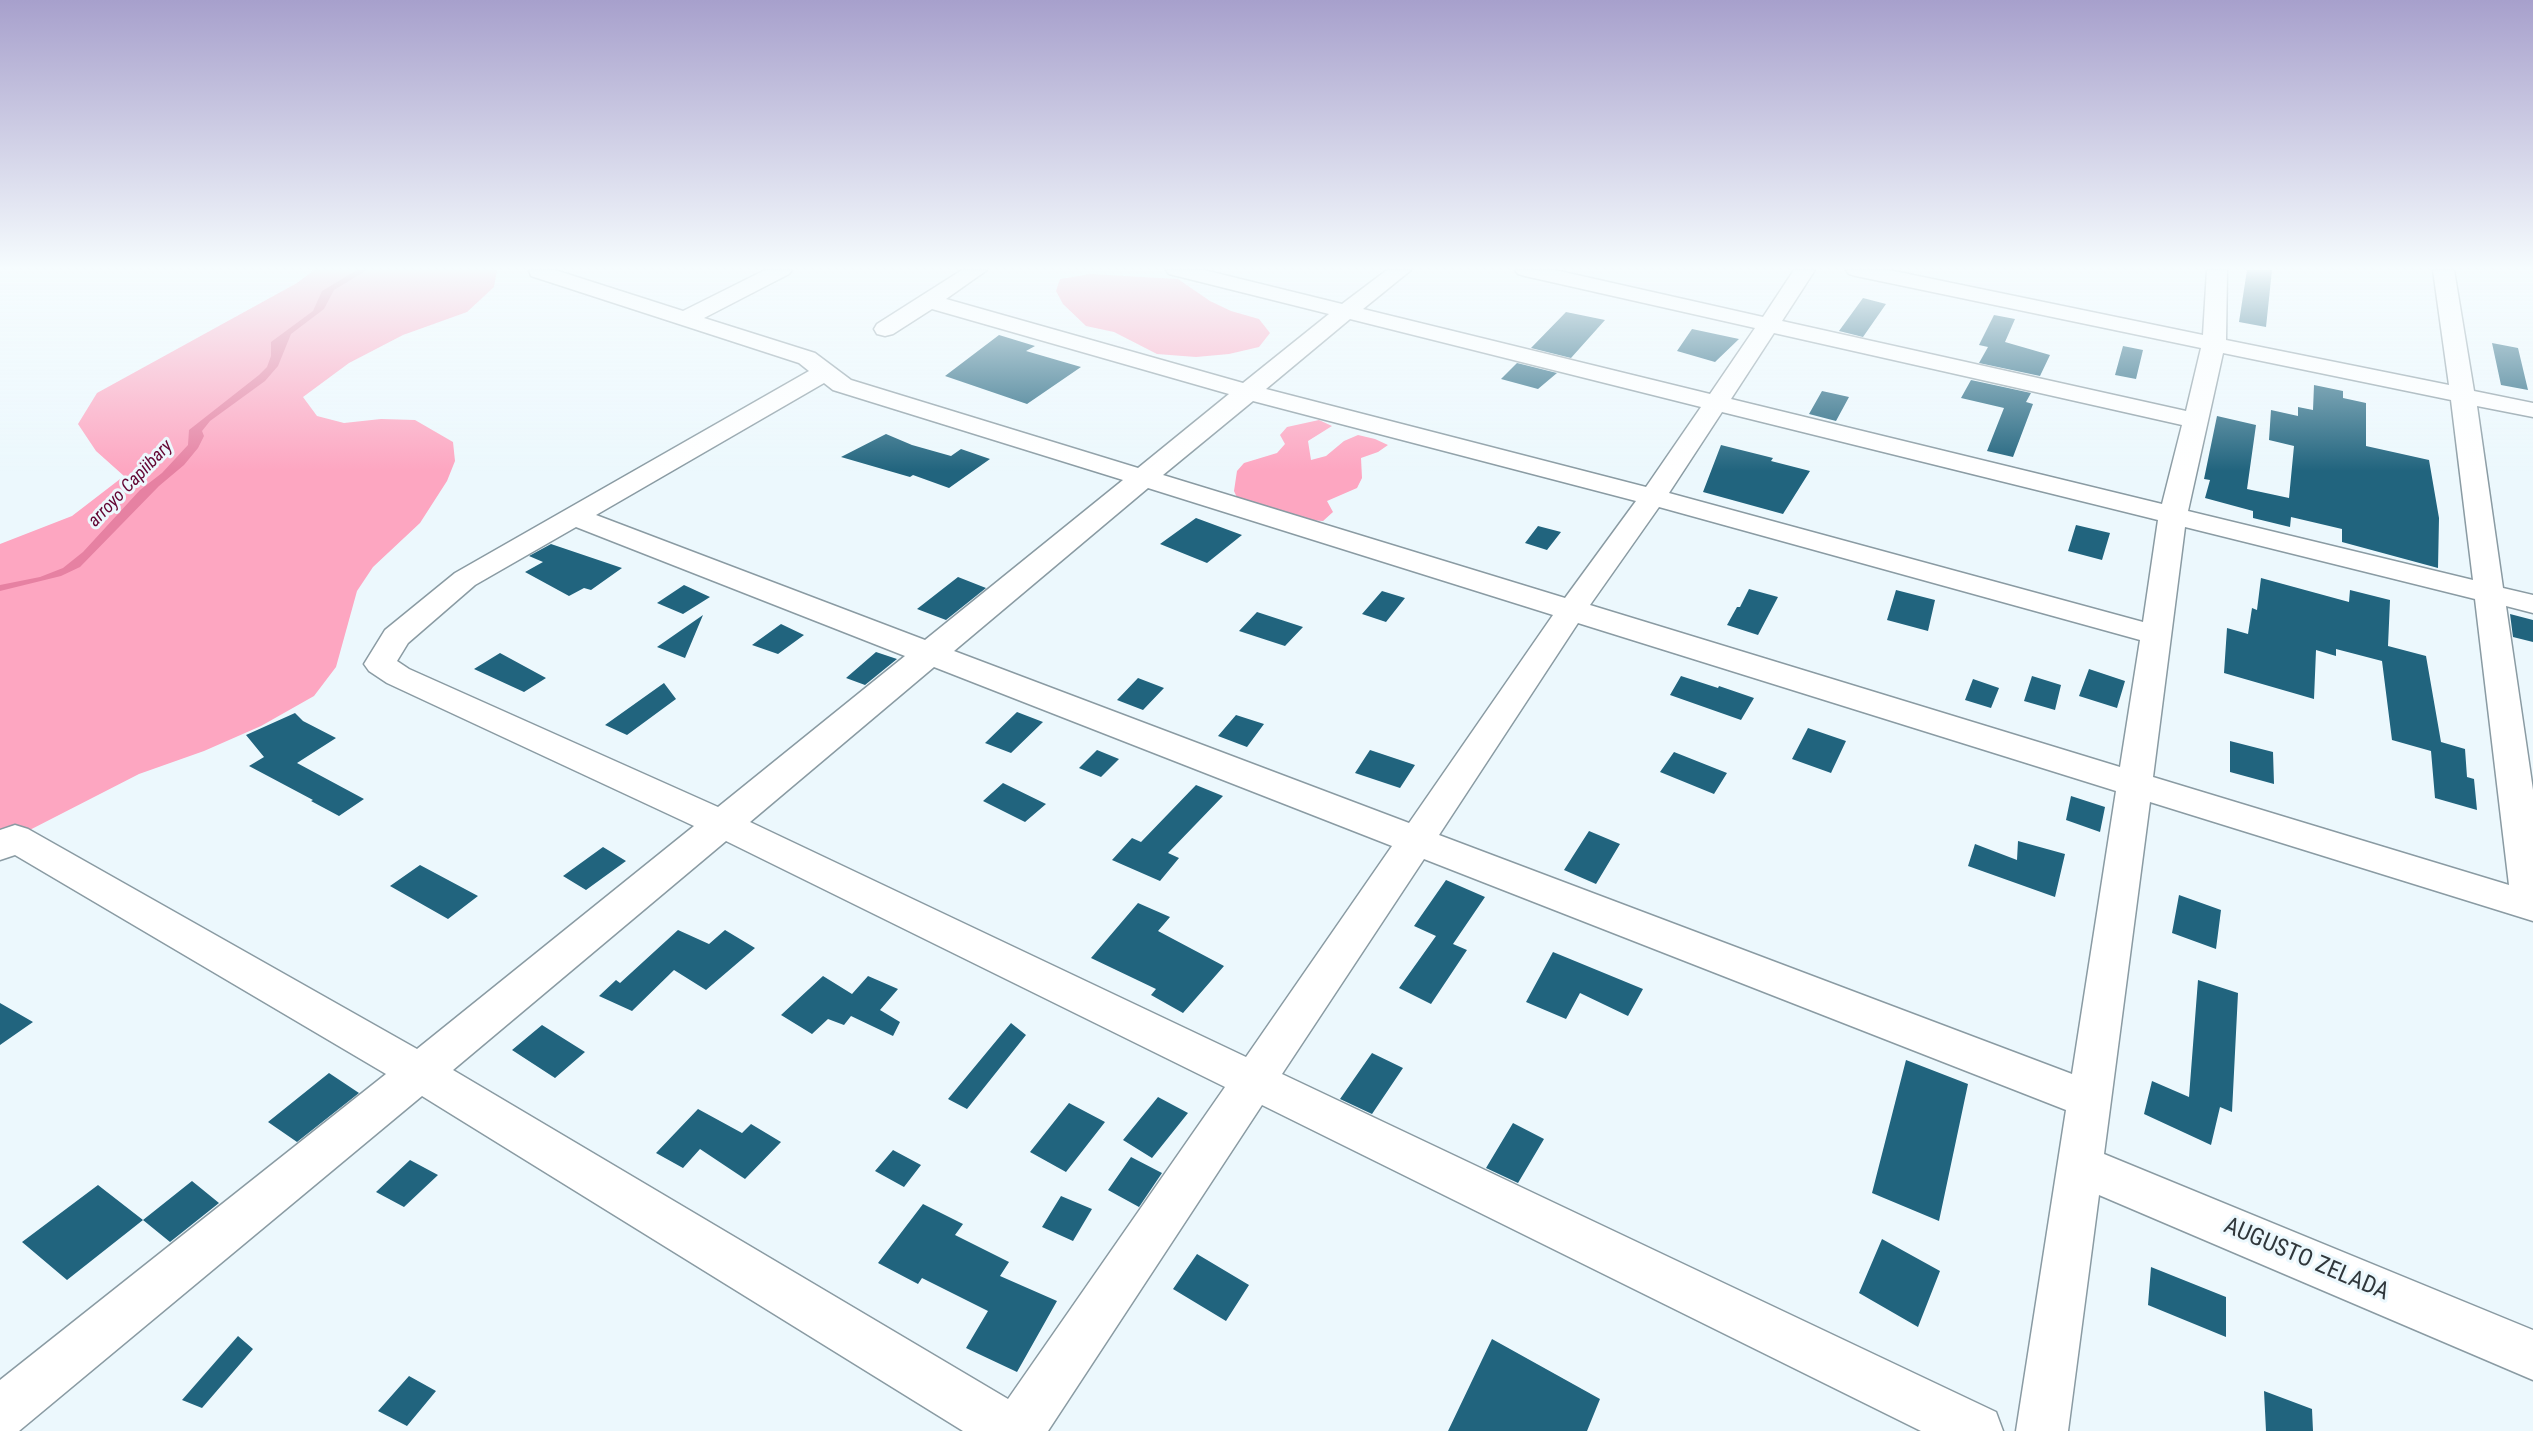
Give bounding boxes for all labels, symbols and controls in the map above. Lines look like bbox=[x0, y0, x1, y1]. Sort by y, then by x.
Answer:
water label: arroyo Capiibary bbox=[84, 436, 178, 532]
street label: AUGUSTO ZELADA bbox=[2219, 1212, 2393, 1308]

